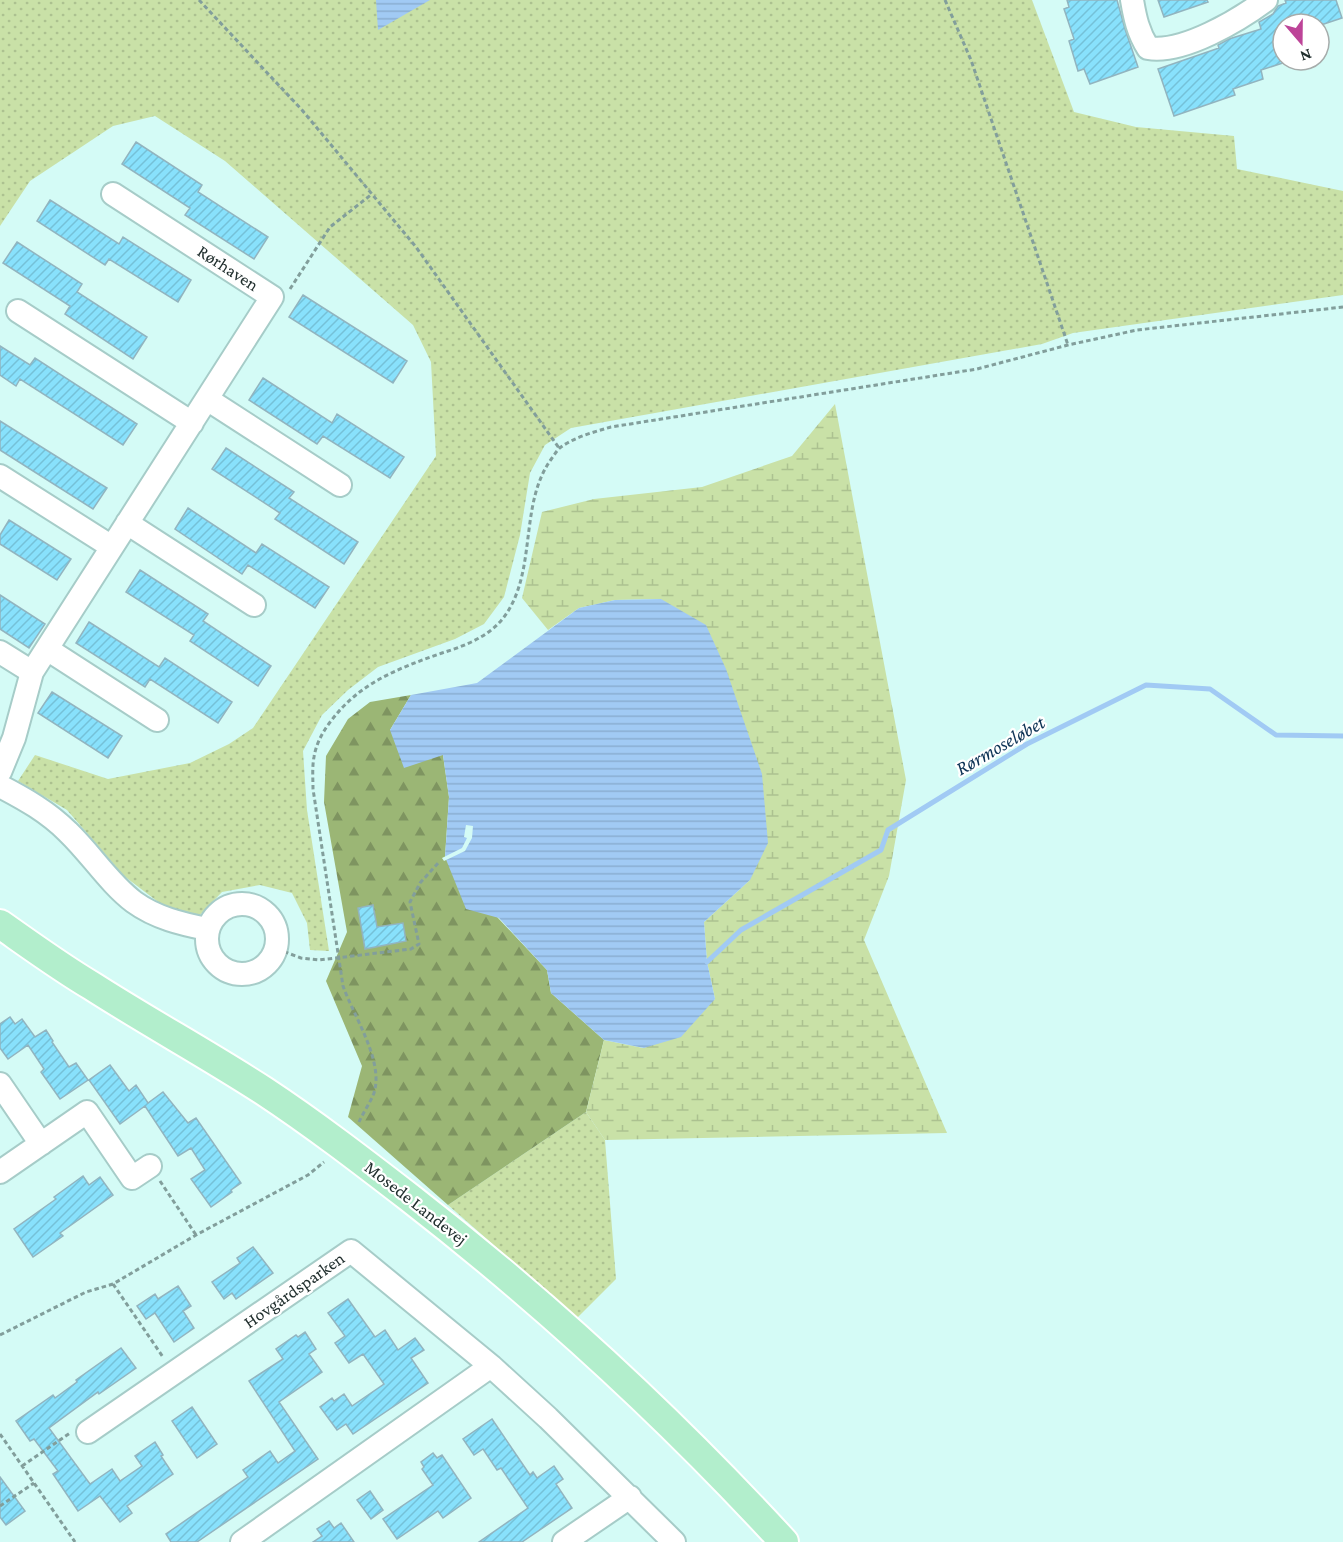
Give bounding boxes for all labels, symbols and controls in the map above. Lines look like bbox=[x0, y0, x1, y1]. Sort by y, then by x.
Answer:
north arrow bbox=[1271, 12, 1331, 72]
text: N bbox=[1298, 46, 1314, 66]
street label: Rørhaven bbox=[194, 241, 262, 295]
water label: Rørmoseløbet bbox=[952, 710, 1049, 779]
street label: Mosede Landevej bbox=[360, 1157, 471, 1250]
street label: Hovgårdsparken bbox=[240, 1248, 349, 1332]

